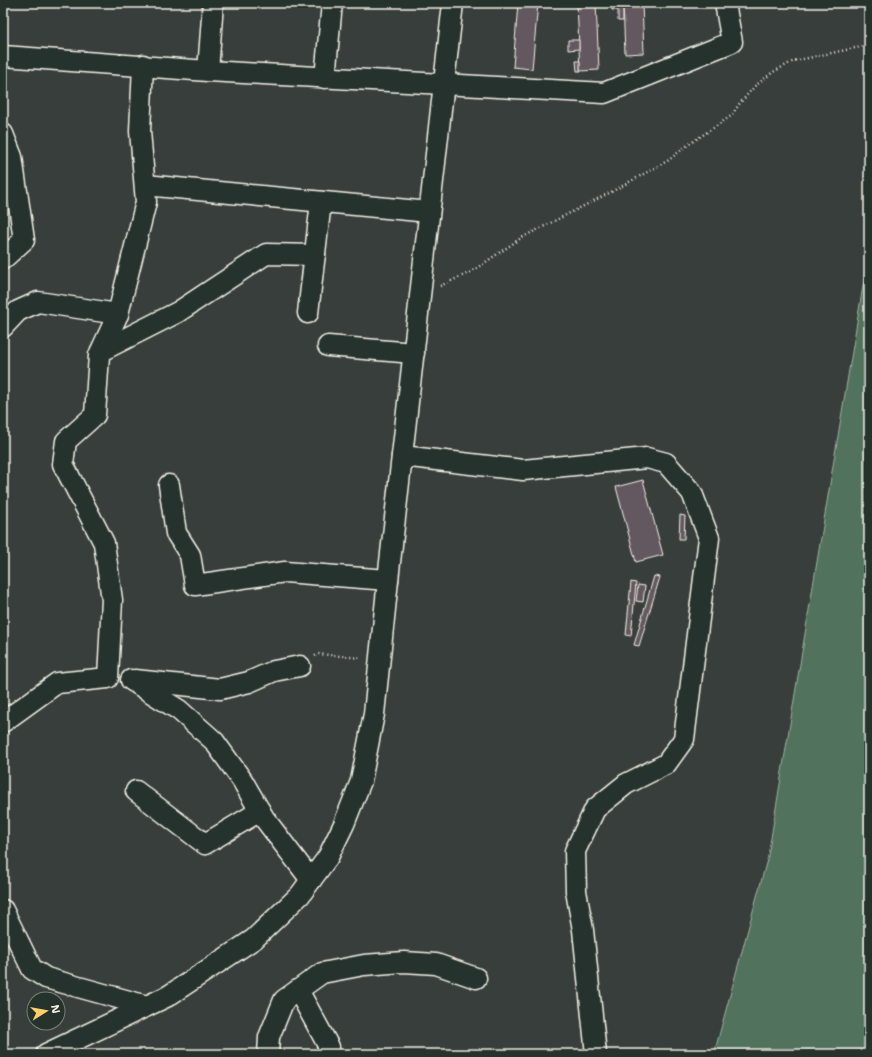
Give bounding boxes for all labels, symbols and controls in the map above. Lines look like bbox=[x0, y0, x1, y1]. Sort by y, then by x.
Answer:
north arrow bbox=[26, 991, 66, 1031]
text: N bbox=[47, 1003, 64, 1015]

